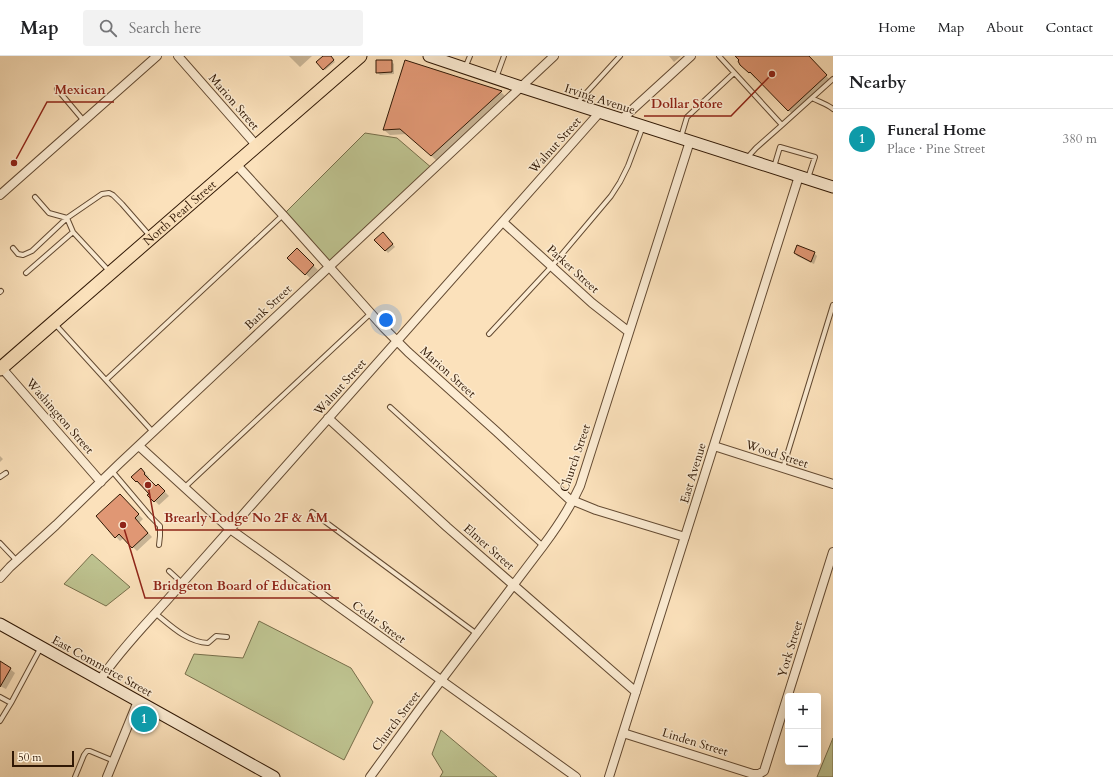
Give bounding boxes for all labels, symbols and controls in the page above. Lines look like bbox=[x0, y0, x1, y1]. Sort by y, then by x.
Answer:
search box bbox=[83, 10, 363, 46]
text: Map bbox=[20, 15, 59, 41]
icon: search bbox=[97, 17, 119, 39]
text: Search here bbox=[129, 18, 201, 38]
text: Home bbox=[878, 18, 916, 37]
text: Map bbox=[938, 18, 964, 37]
text: About bbox=[986, 18, 1023, 37]
text: Contact bbox=[1045, 18, 1093, 37]
street label: Marion Street bbox=[205, 70, 263, 134]
text: Nearby bbox=[849, 71, 906, 94]
callout: Mexican bbox=[47, 77, 114, 102]
street label: Irving Avenue bbox=[563, 80, 637, 118]
text: Mexican bbox=[54, 81, 106, 99]
callout: Dollar Store bbox=[644, 91, 731, 116]
text: Dollar Store bbox=[651, 95, 723, 113]
street label: Walnut Street bbox=[525, 113, 585, 177]
text: Funeral Home bbox=[887, 120, 986, 140]
text: 1 bbox=[859, 130, 865, 148]
text: 380 m bbox=[1063, 130, 1097, 148]
text: Place · Pine Street bbox=[887, 140, 985, 158]
street label: North Pearl Street bbox=[140, 176, 220, 249]
street label: Parker Street bbox=[543, 241, 603, 297]
street label: Bank Street bbox=[241, 281, 295, 333]
your location bbox=[376, 310, 396, 330]
street label: Marion Street bbox=[417, 343, 479, 401]
street label: Walnut Street bbox=[310, 355, 370, 419]
street label: Washington Street bbox=[22, 374, 97, 457]
street label: Church Street bbox=[556, 422, 594, 494]
street label: Wood Street bbox=[743, 436, 810, 472]
street label: East Avenue bbox=[676, 441, 710, 505]
callout: Brearly Lodge No 2F & AM bbox=[156, 505, 337, 530]
text: Brearly Lodge No 2F & AM bbox=[164, 509, 329, 527]
street label: Elmer Street bbox=[460, 520, 518, 574]
callout: Bridgeton Board of Education bbox=[145, 573, 339, 598]
text: Bridgeton Board of Education bbox=[153, 577, 332, 595]
street label: Cedar Street bbox=[349, 597, 409, 647]
street label: York Street bbox=[774, 619, 806, 679]
street label: East Commerce Street bbox=[49, 632, 155, 700]
street label: Church Street bbox=[368, 688, 424, 754]
map controls bbox=[785, 693, 821, 765]
button: + bbox=[785, 693, 821, 729]
pin: 1 bbox=[131, 704, 157, 734]
street label: Linden Street bbox=[660, 724, 730, 760]
button: − bbox=[785, 729, 821, 765]
scale bar bbox=[12, 749, 74, 768]
text: 50 m bbox=[18, 750, 42, 765]

